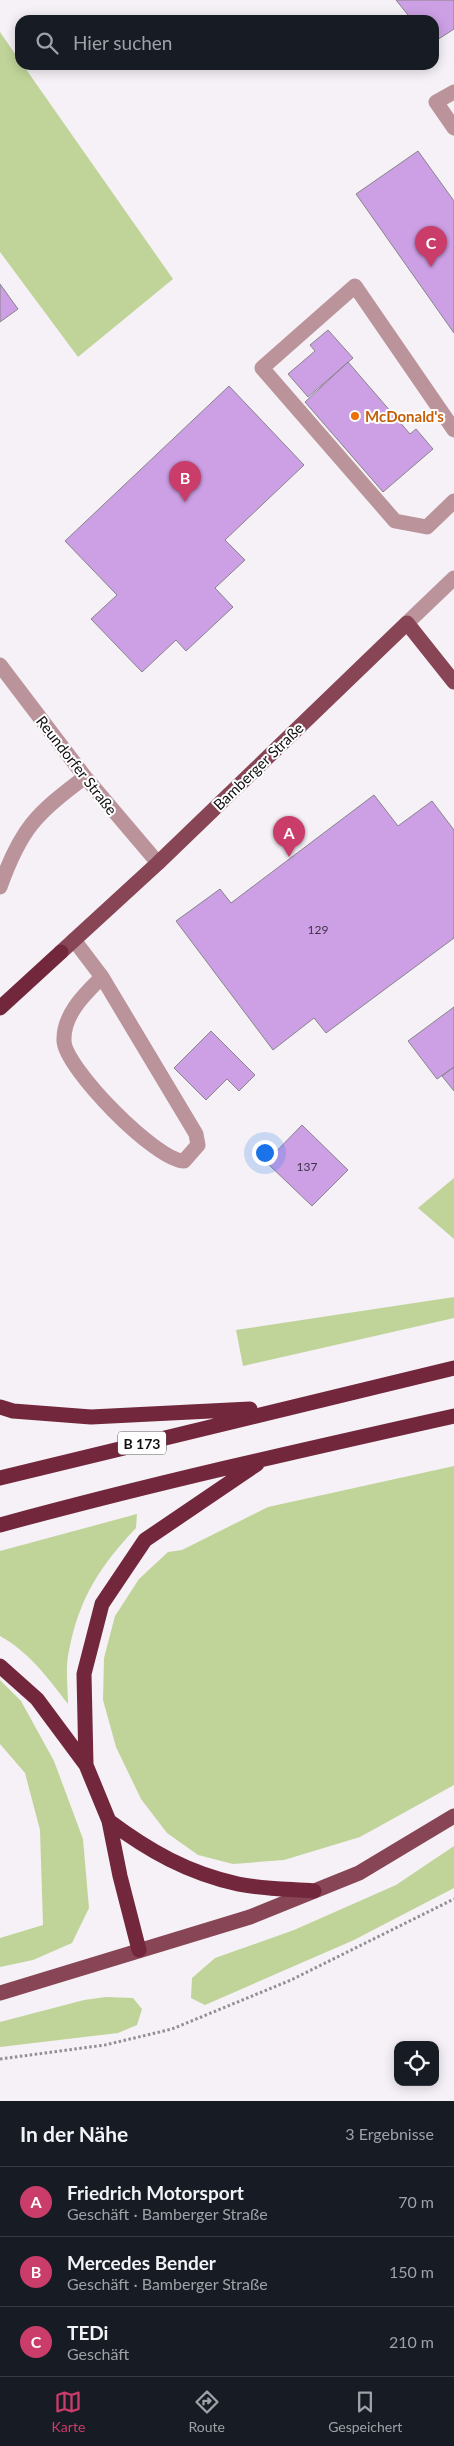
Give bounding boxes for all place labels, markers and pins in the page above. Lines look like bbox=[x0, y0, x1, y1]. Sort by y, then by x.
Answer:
pin: C bbox=[415, 226, 447, 267]
place label: McDonald's bbox=[365, 407, 444, 425]
marker: McDonald's bbox=[349, 410, 361, 422]
pin: B bbox=[169, 461, 201, 502]
pin: A bbox=[273, 816, 305, 857]

